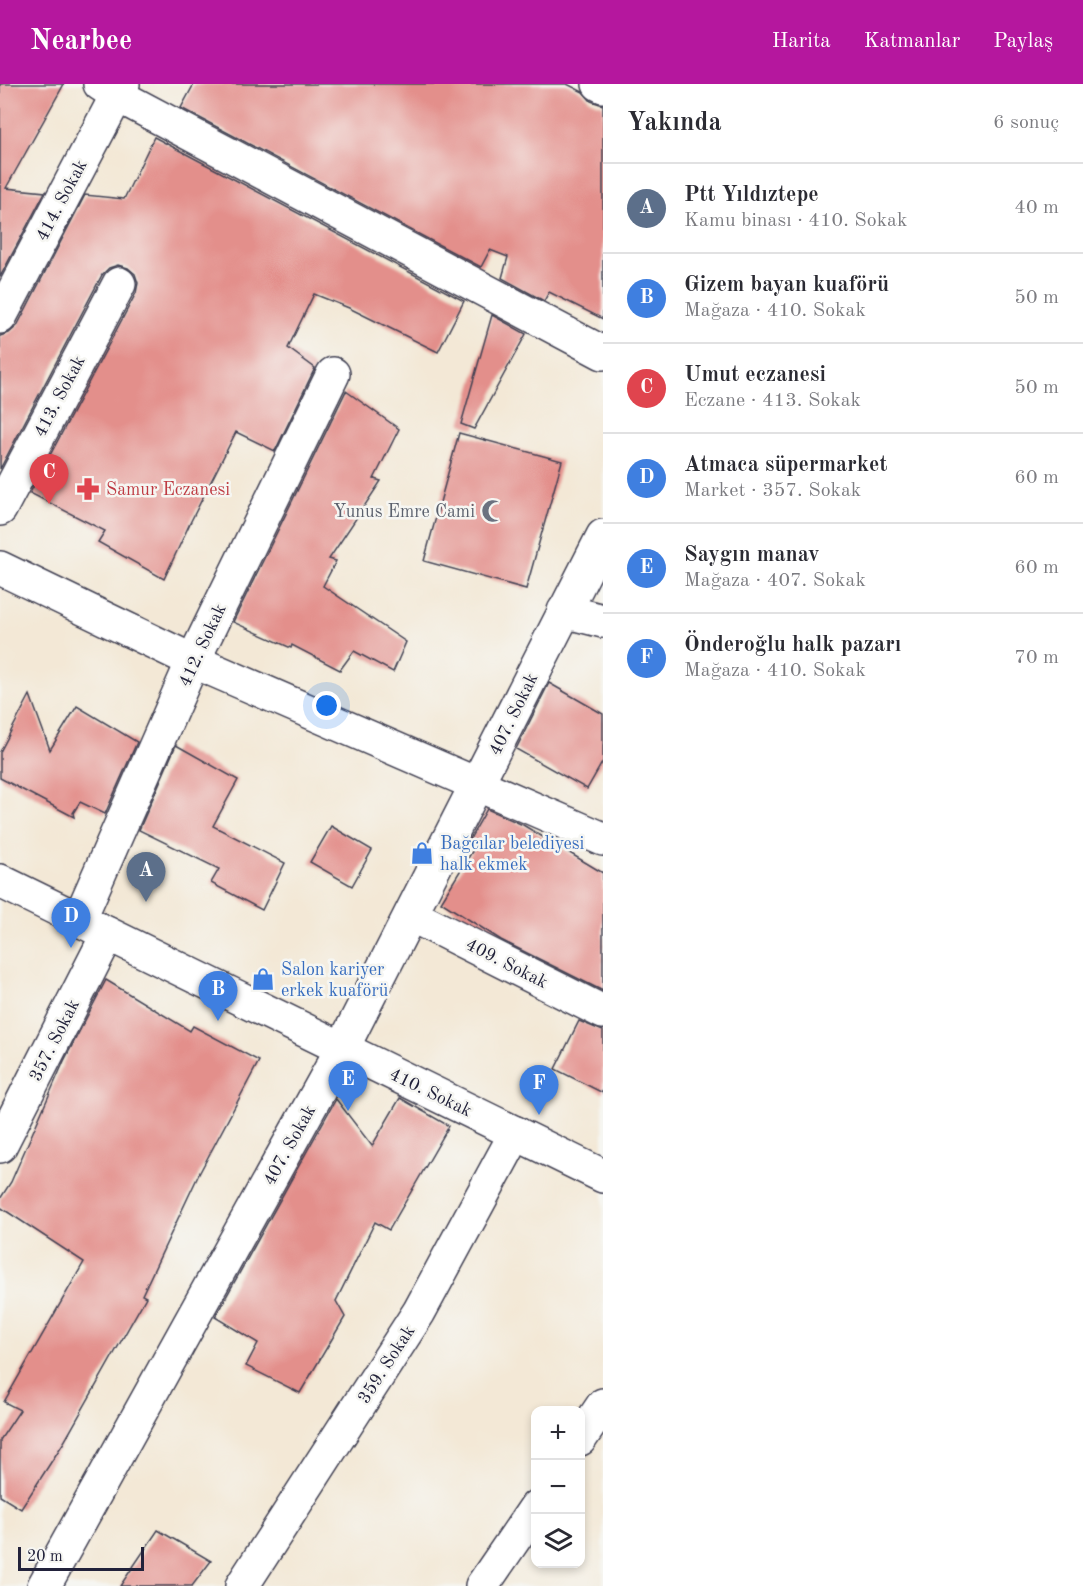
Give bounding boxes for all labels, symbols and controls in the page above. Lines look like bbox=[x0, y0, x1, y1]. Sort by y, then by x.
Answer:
text: Nearbee bbox=[30, 28, 132, 56]
text: Harita bbox=[772, 31, 831, 52]
text: Katmanlar bbox=[864, 31, 960, 52]
text: Paylaş bbox=[993, 31, 1053, 52]
text: Yakında bbox=[627, 110, 722, 136]
text: 6 sonuç bbox=[993, 113, 1059, 133]
street label: 414. Sokak bbox=[33, 157, 91, 244]
text: Ptt Yıldıztepe bbox=[684, 184, 819, 206]
text: A bbox=[639, 198, 654, 218]
text: 40 m bbox=[1014, 198, 1059, 218]
text: Kamu binası · 410. Sokak bbox=[684, 211, 907, 231]
text: Gizem bayan kuaförü bbox=[684, 274, 889, 296]
text: B bbox=[639, 288, 654, 308]
text: 50 m bbox=[1014, 288, 1059, 308]
text: Mağaza · 410. Sokak bbox=[684, 301, 866, 321]
street label: 413. Sokak bbox=[31, 353, 89, 440]
text: Umut eczanesi bbox=[684, 364, 826, 386]
text: C bbox=[640, 378, 653, 398]
text: 50 m bbox=[1014, 378, 1059, 398]
text: Eczane · 413. Sokak bbox=[684, 391, 861, 411]
pin: C bbox=[29, 454, 68, 504]
text: Atmaca süpermarket bbox=[684, 454, 888, 476]
text: D bbox=[639, 468, 654, 488]
text: 60 m bbox=[1014, 468, 1059, 488]
pharmacy icon: Samur Eczanesi bbox=[75, 476, 101, 502]
place label: Samur Eczanesi bbox=[106, 481, 230, 499]
text: Market · 357. Sokak bbox=[684, 481, 861, 501]
mosque icon: Yunus Emre Cami bbox=[480, 498, 506, 524]
place label: Yunus Emre Cami bbox=[333, 503, 475, 521]
text: Saygın manav bbox=[684, 544, 820, 566]
text: E bbox=[640, 558, 653, 578]
text: 60 m bbox=[1014, 558, 1059, 578]
text: Mağaza · 407. Sokak bbox=[684, 571, 866, 591]
street label: 412. Sokak bbox=[176, 601, 230, 690]
text: Önderoğlu halk pazarı bbox=[684, 634, 901, 656]
text: F bbox=[640, 648, 653, 668]
text: 70 m bbox=[1014, 648, 1059, 668]
text: Mağaza · 410. Sokak bbox=[684, 661, 866, 681]
street label: 407. Sokak bbox=[486, 670, 542, 758]
your location bbox=[312, 691, 341, 720]
place label: Bağcılar belediyesi halk ekmek bbox=[440, 835, 585, 874]
shop icon: Bağcılar belediyesi halk ekmek bbox=[409, 840, 435, 866]
pin: A bbox=[126, 852, 166, 902]
pin: D bbox=[52, 898, 90, 948]
street label: 409. Sokak bbox=[463, 936, 550, 992]
place label: Salon kariyer erkek kuaförü bbox=[281, 961, 389, 1000]
shop icon: Salon kariyer erkek kuaförü bbox=[250, 966, 276, 992]
pin: B bbox=[198, 972, 238, 1021]
street label: 357. Sokak bbox=[27, 997, 83, 1084]
pin: E bbox=[328, 1062, 368, 1111]
street label: 410. Sokak bbox=[387, 1065, 475, 1121]
pin: F bbox=[520, 1066, 558, 1115]
street label: 407. Sokak bbox=[260, 1102, 319, 1189]
street label: 359. Sokak bbox=[355, 1322, 419, 1407]
map controls bbox=[531, 1406, 585, 1568]
button: + bbox=[531, 1406, 585, 1460]
button: − bbox=[531, 1460, 585, 1514]
button: layers bbox=[531, 1514, 585, 1568]
scale bar bbox=[18, 1544, 144, 1572]
text: 20 m bbox=[27, 1549, 63, 1565]

